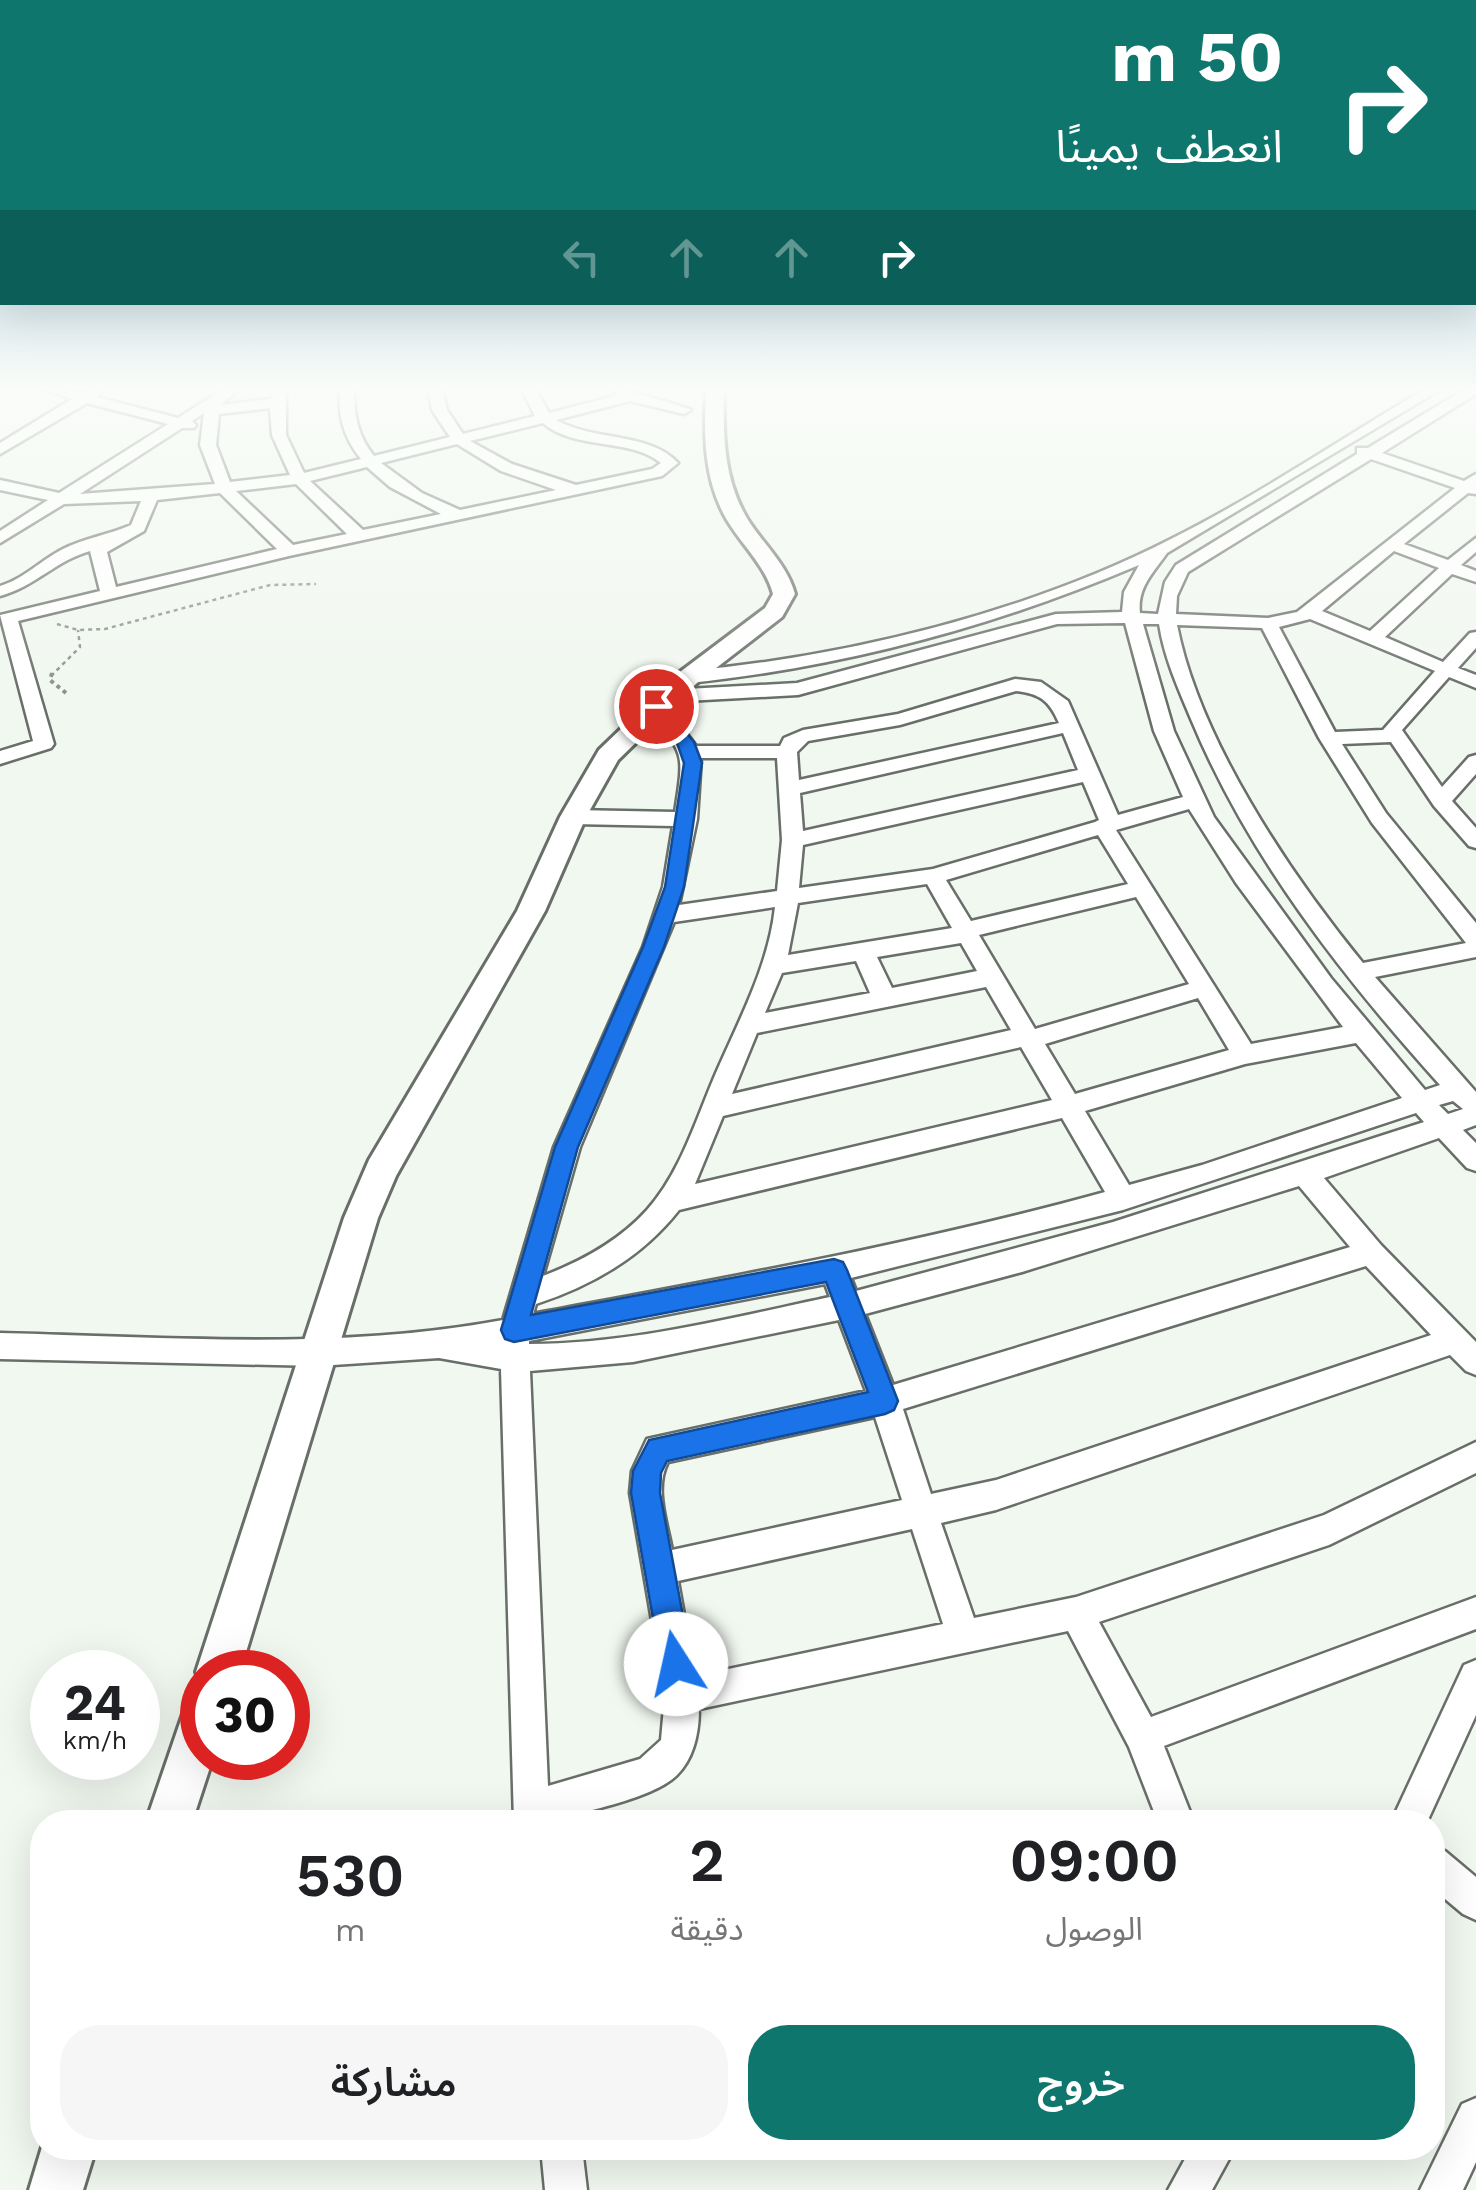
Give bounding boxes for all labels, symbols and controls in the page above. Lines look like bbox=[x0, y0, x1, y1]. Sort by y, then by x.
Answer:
text: 50 m bbox=[1111, 16, 1283, 98]
icon: right bbox=[1318, 40, 1448, 170]
text: انعطف يمينًا bbox=[1055, 120, 1283, 173]
icon: left bbox=[554, 230, 609, 285]
icon: ahead bbox=[659, 230, 714, 285]
icon: ahead bbox=[764, 230, 819, 285]
icon: right bbox=[869, 230, 924, 285]
pin bbox=[614, 664, 699, 749]
icon: arrive bbox=[629, 679, 684, 734]
position arrow bbox=[624, 1612, 728, 1716]
speed limit sign: 30 bbox=[180, 1650, 310, 1780]
text: 24 bbox=[64, 1673, 126, 1732]
text: km/h bbox=[63, 1726, 127, 1755]
text: 2 bbox=[689, 1825, 725, 1896]
text: 09:00 bbox=[1009, 1825, 1179, 1896]
text: 530 bbox=[296, 1840, 405, 1911]
text: دقيقة bbox=[671, 1910, 743, 1948]
text: الوصول bbox=[1046, 1910, 1143, 1948]
text: m bbox=[335, 1911, 366, 1949]
button: مشاركة bbox=[60, 2025, 728, 2140]
button: خروج bbox=[748, 2025, 1415, 2140]

